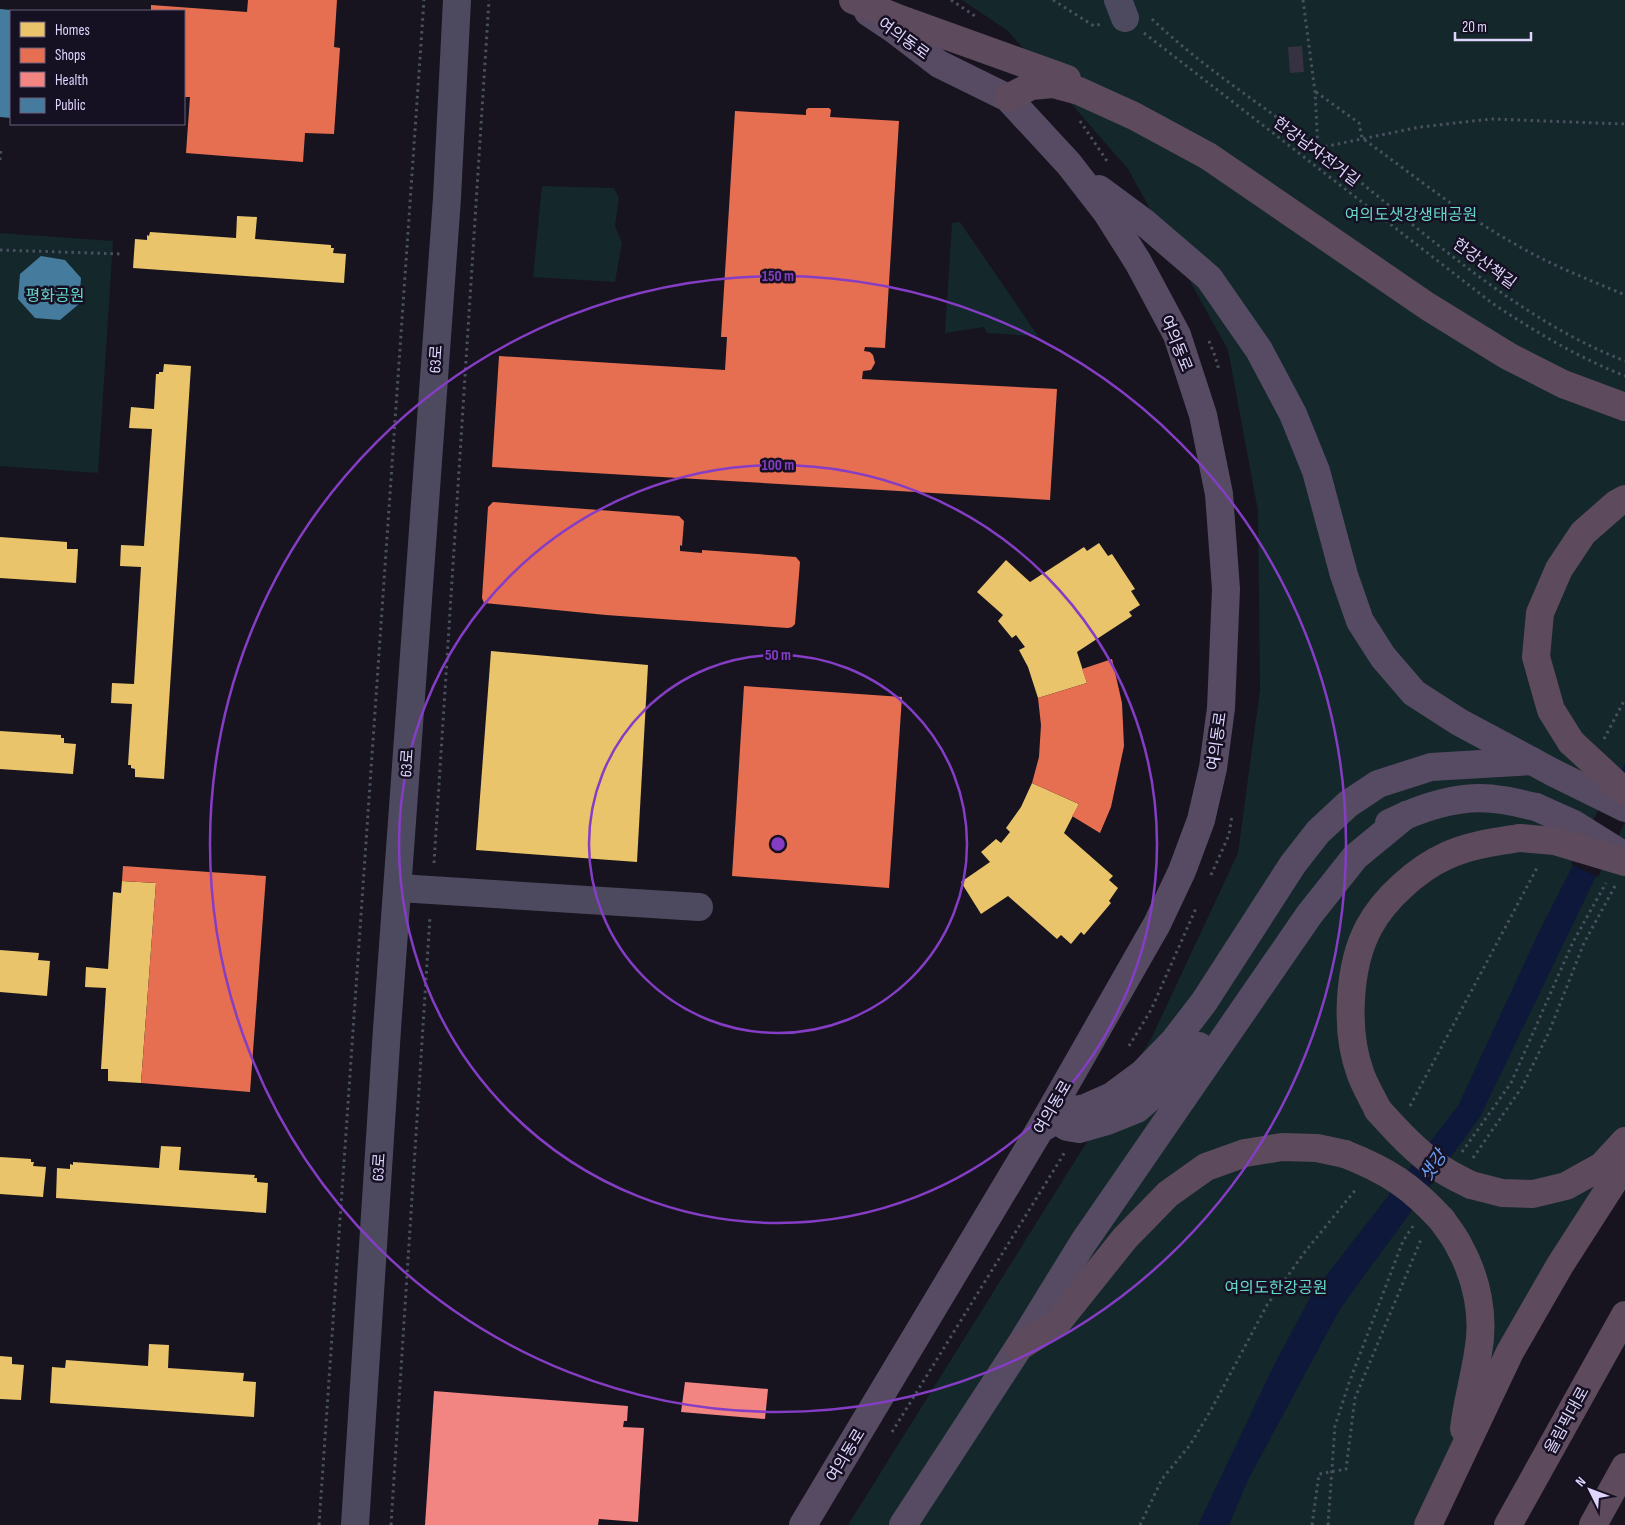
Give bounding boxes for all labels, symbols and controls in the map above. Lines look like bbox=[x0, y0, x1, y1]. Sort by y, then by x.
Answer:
legend bbox=[10, 10, 185, 125]
scale bar bbox=[1455, 10, 1531, 42]
street label: 여의동로 bbox=[874, 14, 933, 64]
text: 20 m bbox=[1462, 18, 1487, 37]
text: Homes bbox=[55, 21, 90, 40]
text: Shops bbox=[55, 46, 86, 65]
text: Health bbox=[55, 71, 88, 90]
text: Public bbox=[55, 96, 86, 115]
street label: 한강남자전거길 bbox=[1269, 114, 1363, 191]
park label: 여의도샛강생태공원 bbox=[1345, 206, 1477, 225]
street label: 한강산책길 bbox=[1449, 235, 1519, 294]
text: 150 m bbox=[762, 267, 794, 286]
park label: 평화공원 bbox=[26, 287, 84, 306]
street label: 여의동로 bbox=[1156, 313, 1196, 375]
street label: 63로 bbox=[426, 344, 447, 374]
text: 100 m bbox=[762, 456, 794, 475]
text: 50 m bbox=[765, 646, 791, 665]
street label: 여의동로 bbox=[1204, 710, 1231, 772]
street label: 63로 bbox=[397, 748, 418, 778]
centre of rings bbox=[769, 835, 787, 853]
street label: 여의동로 bbox=[1030, 1077, 1076, 1138]
water label: 샛강 bbox=[1415, 1145, 1453, 1186]
street label: 63로 bbox=[369, 1152, 390, 1182]
park label: 여의도한강공원 bbox=[1224, 1279, 1328, 1298]
street label: 올림픽대로 bbox=[1541, 1384, 1594, 1458]
street label: 여의동로 bbox=[823, 1425, 870, 1486]
north arrow bbox=[1565, 1465, 1615, 1515]
text: N bbox=[1572, 1473, 1590, 1490]

